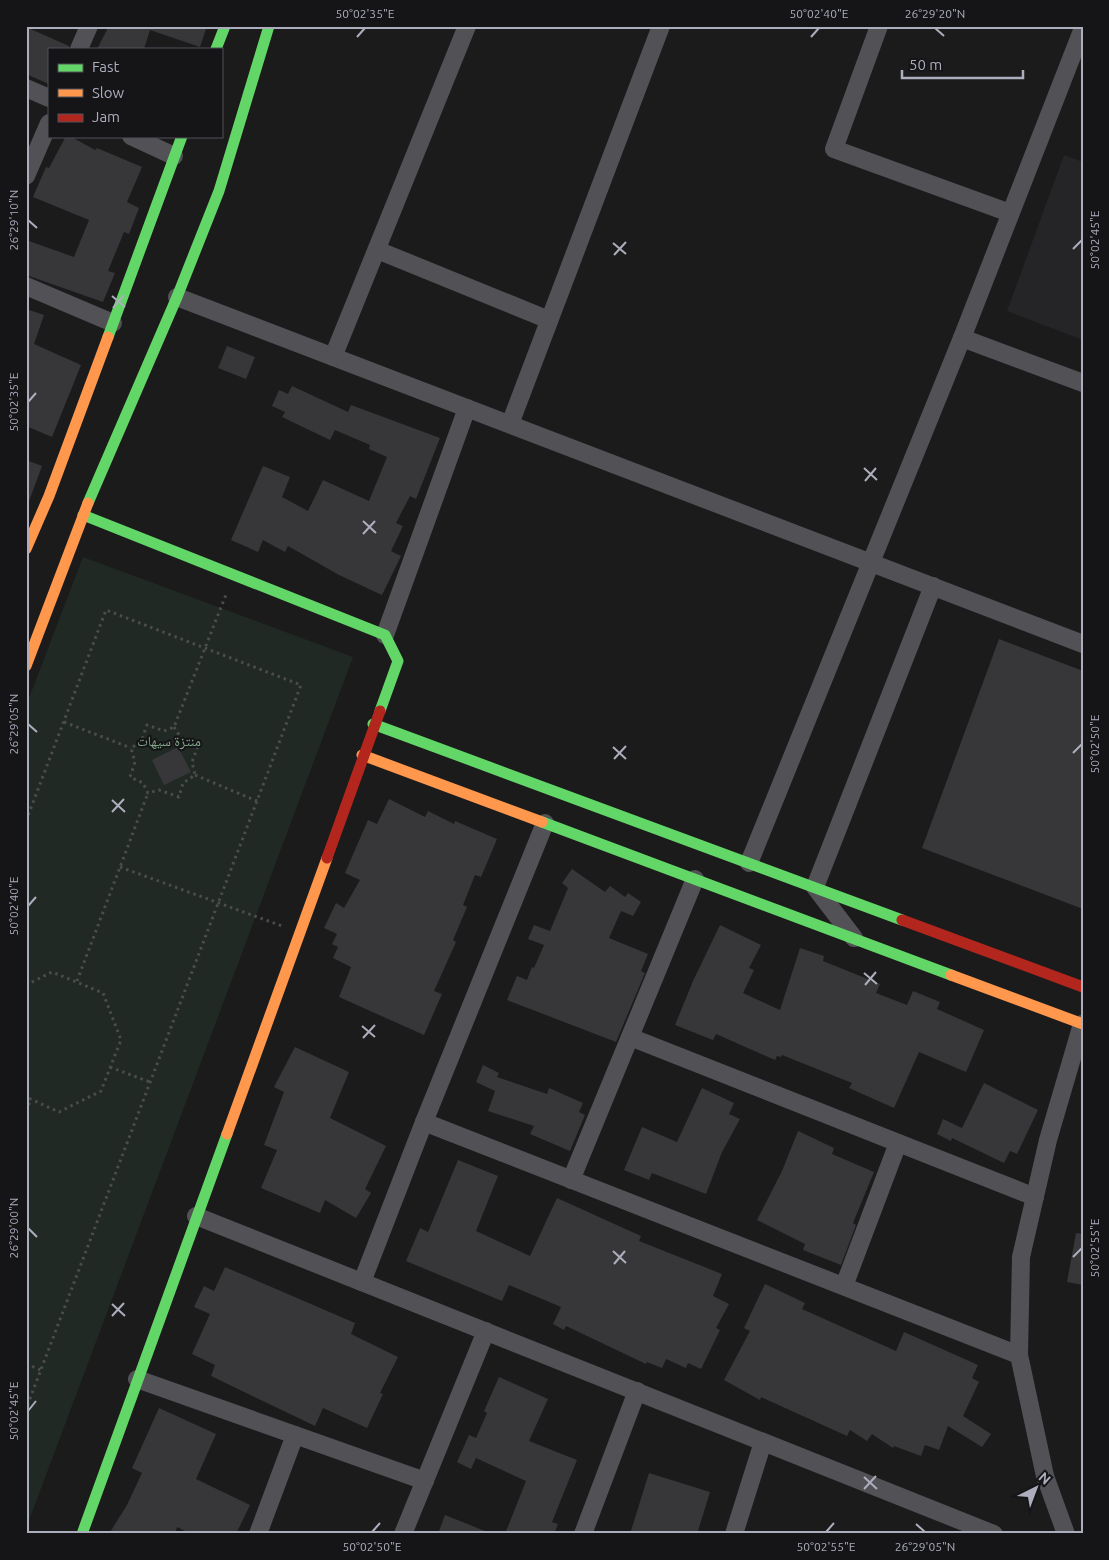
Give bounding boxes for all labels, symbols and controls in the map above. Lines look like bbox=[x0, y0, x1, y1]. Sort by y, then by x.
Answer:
text: 50°02'35"E bbox=[336, 7, 395, 20]
text: 50°02'40"E bbox=[790, 7, 849, 20]
text: 26°29'20"N bbox=[905, 7, 965, 20]
legend bbox=[48, 48, 222, 138]
scale bar bbox=[902, 48, 1023, 80]
text: 50 m bbox=[909, 56, 942, 73]
text: Fast bbox=[92, 58, 120, 75]
text: Slow bbox=[92, 84, 125, 101]
text: Jam bbox=[92, 108, 120, 125]
text: 26°29'10"N bbox=[7, 190, 20, 250]
text: 50°02'45"E bbox=[1088, 210, 1101, 269]
text: 50°02'35"E bbox=[7, 372, 20, 431]
text: 26°29'05"N bbox=[7, 694, 20, 754]
text: 50°02'50"E bbox=[1088, 714, 1101, 773]
park label: منتزة سيهات bbox=[137, 733, 201, 750]
text: 50°02'40"E bbox=[7, 876, 20, 935]
text: 26°29'00"N bbox=[7, 1198, 20, 1258]
text: 50°02'55"E bbox=[1088, 1218, 1101, 1277]
text: 50°02'45"E bbox=[7, 1381, 20, 1440]
north arrow bbox=[1012, 1462, 1062, 1512]
text: N bbox=[1035, 1469, 1054, 1488]
text: 50°02'50"E bbox=[343, 1540, 402, 1553]
text: 50°02'55"E bbox=[797, 1540, 856, 1553]
text: 26°29'05"N bbox=[895, 1540, 955, 1553]

